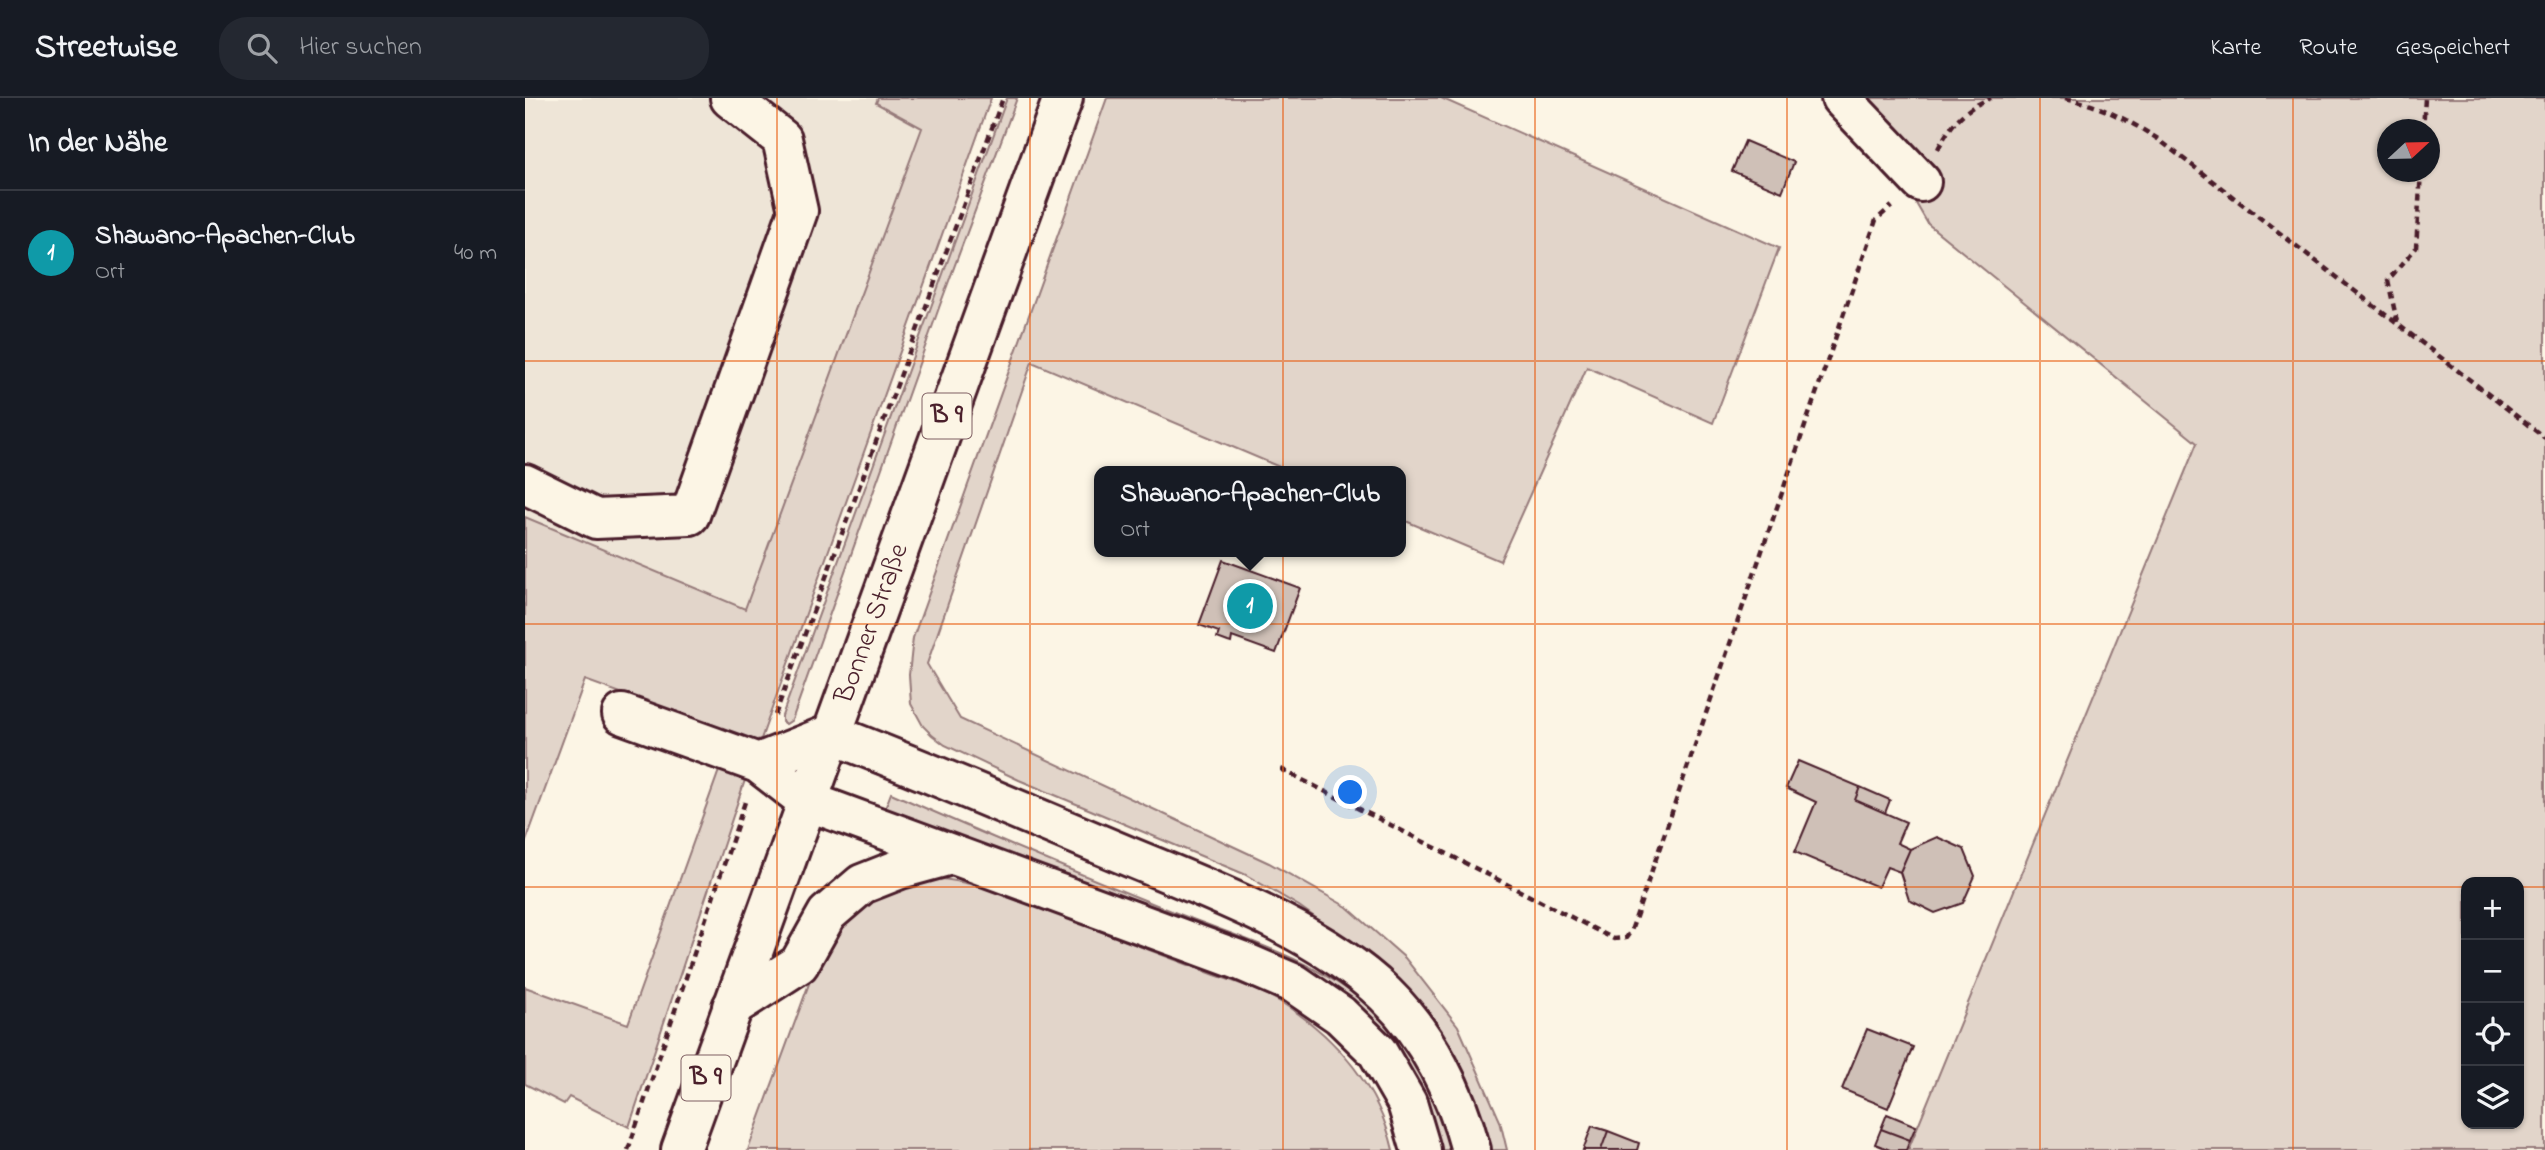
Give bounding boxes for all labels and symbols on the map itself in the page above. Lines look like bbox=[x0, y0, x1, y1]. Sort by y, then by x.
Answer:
north arrow bbox=[2377, 119, 2440, 182]
road number: B 9 bbox=[923, 394, 971, 438]
street label: Bonner Straße bbox=[824, 537, 920, 710]
pin: 1 bbox=[1227, 580, 1273, 632]
your location bbox=[1333, 775, 1367, 809]
road number: B 9 bbox=[681, 1056, 731, 1100]

